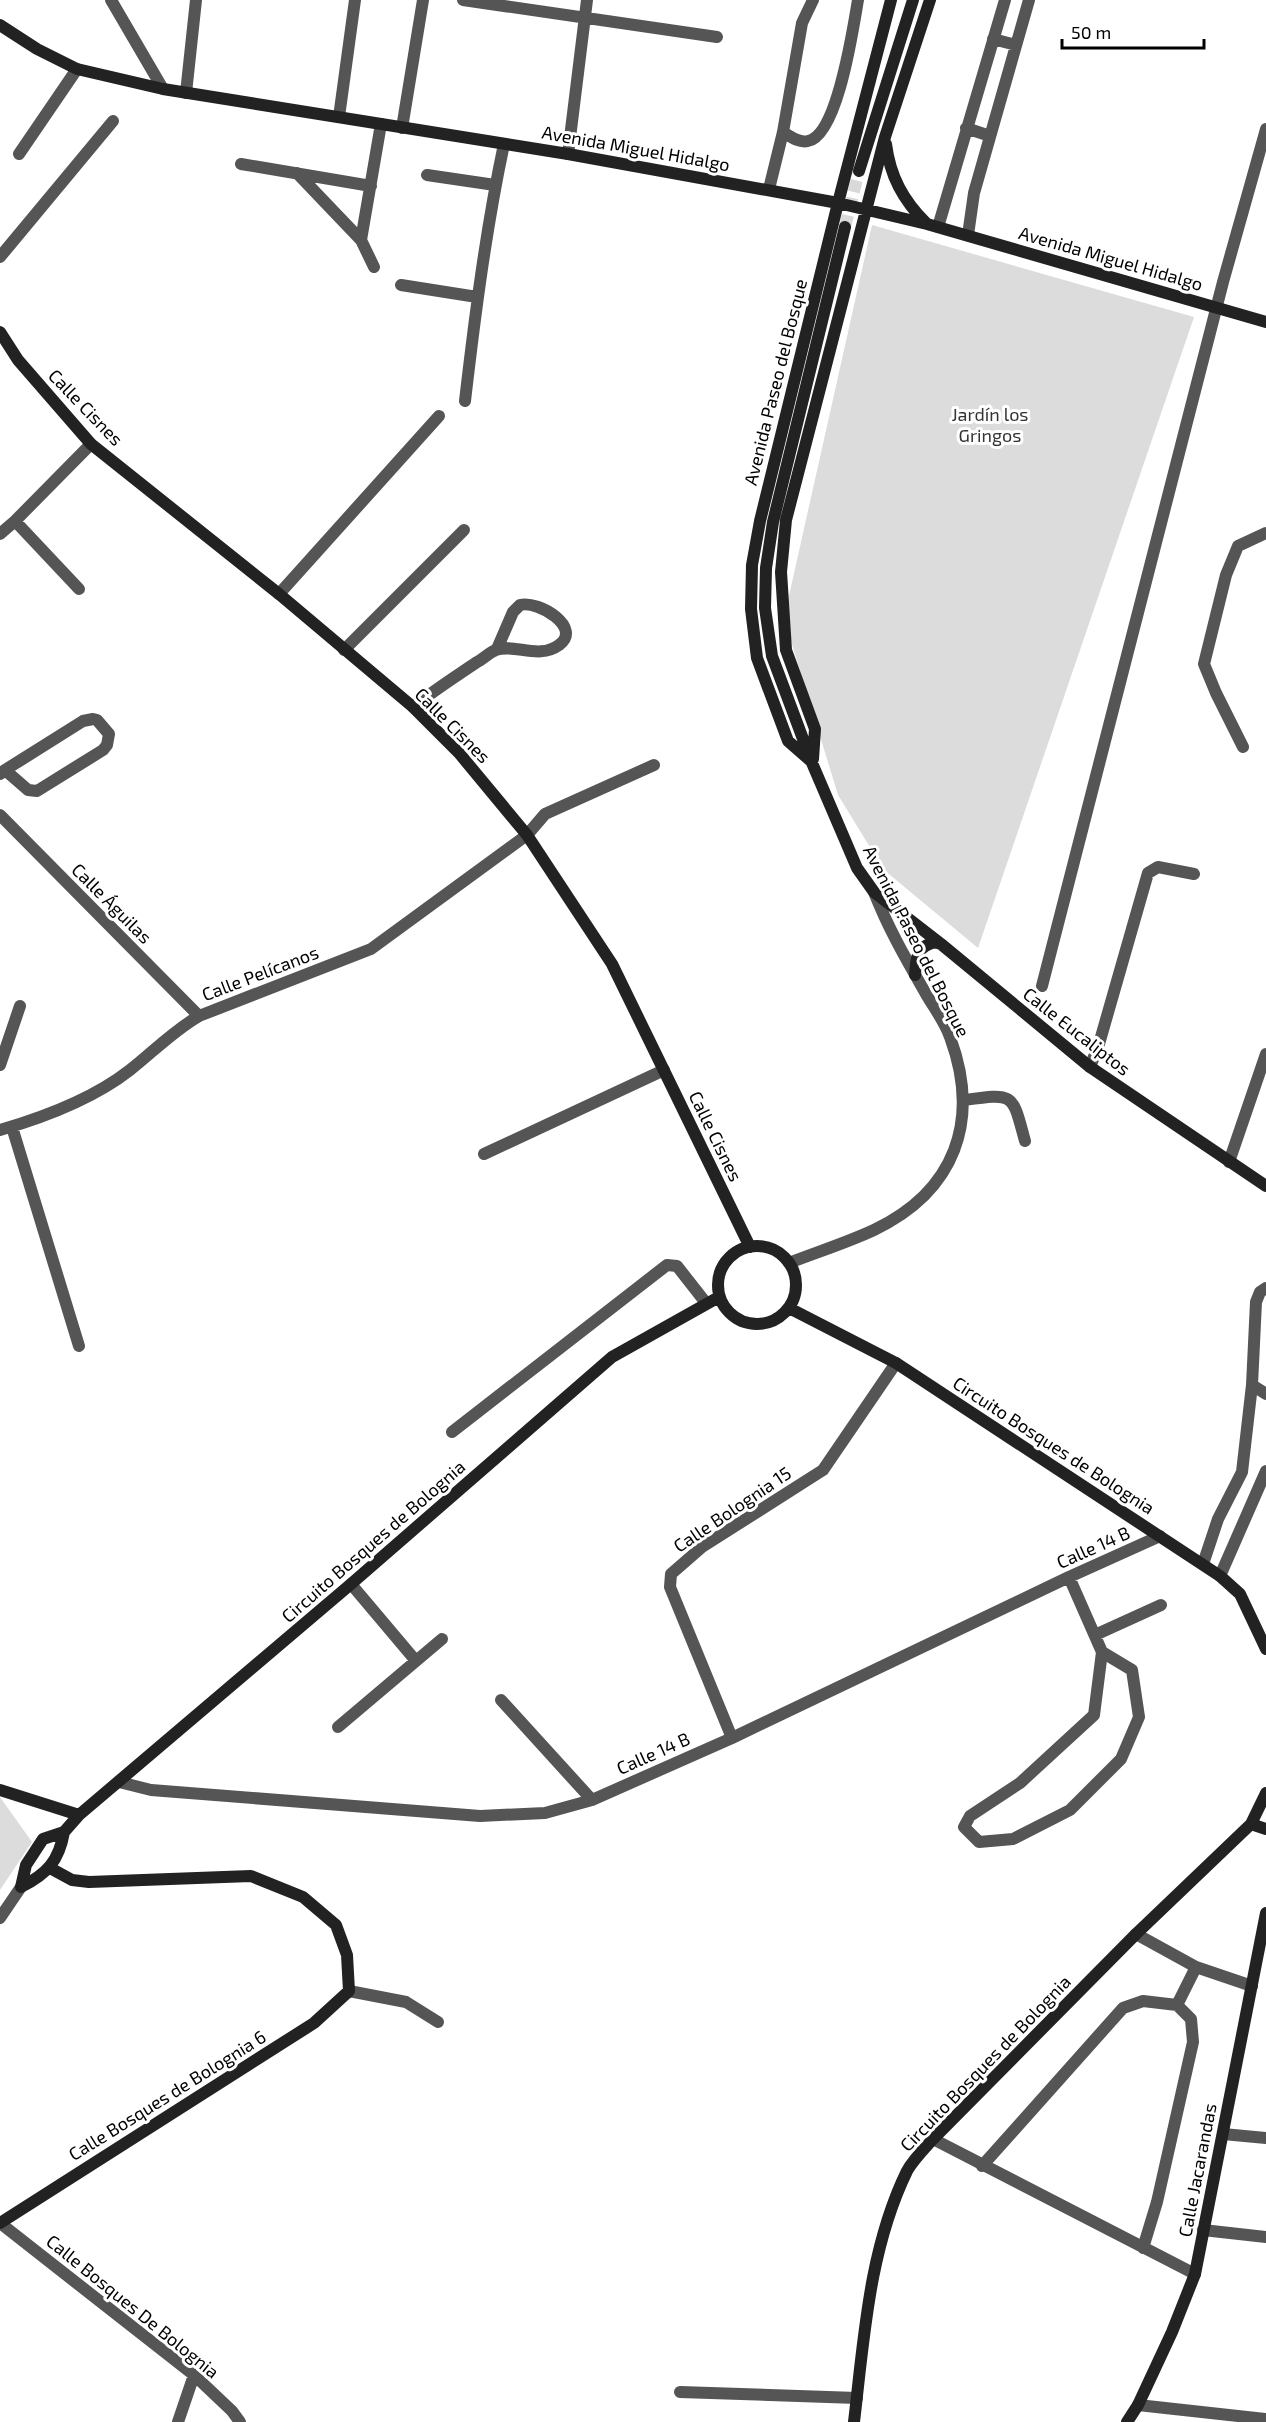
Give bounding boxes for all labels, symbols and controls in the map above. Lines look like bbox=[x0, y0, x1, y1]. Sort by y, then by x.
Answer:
scale bar bbox=[1062, 12, 1204, 50]
text: 50 m bbox=[1071, 21, 1111, 43]
street label: Avenida Miguel Hidalgo bbox=[540, 121, 732, 175]
street label: Avenida Miguel Hidalgo bbox=[1016, 221, 1206, 295]
street label: Avenida Paseo del Bosque bbox=[739, 276, 811, 488]
street label: Calle Cisnes bbox=[44, 364, 128, 450]
park label: Jardín los Gringos bbox=[951, 403, 1029, 446]
street label: Calle Cisnes bbox=[411, 683, 495, 767]
street label: Avenida Paseo del Bosque bbox=[859, 841, 975, 1041]
street label: Calle Águilas bbox=[67, 858, 157, 948]
street label: Calle Pelícanos bbox=[199, 941, 321, 1005]
street label: Calle Eucaliptos bbox=[1019, 982, 1135, 1080]
street label: Calle Cisnes bbox=[685, 1087, 747, 1185]
street label: Circuito Bosques de Bolognia bbox=[949, 1372, 1159, 1518]
street label: Circuito Bosques de Bolognia bbox=[277, 1455, 469, 1627]
street label: Calle Bolognia 15 bbox=[669, 1462, 795, 1556]
street label: Calle 14 B bbox=[1053, 1521, 1133, 1573]
street label: Calle 14 B bbox=[613, 1727, 693, 1779]
street label: Circuito Bosques de Bolognia bbox=[895, 1970, 1075, 2156]
street label: Calle Bosques de Bolognia 6 bbox=[64, 2025, 270, 2165]
street label: Calle Jacarandas bbox=[1173, 2101, 1221, 2239]
street label: Calle Bosques De Bolognia bbox=[42, 2230, 224, 2382]

